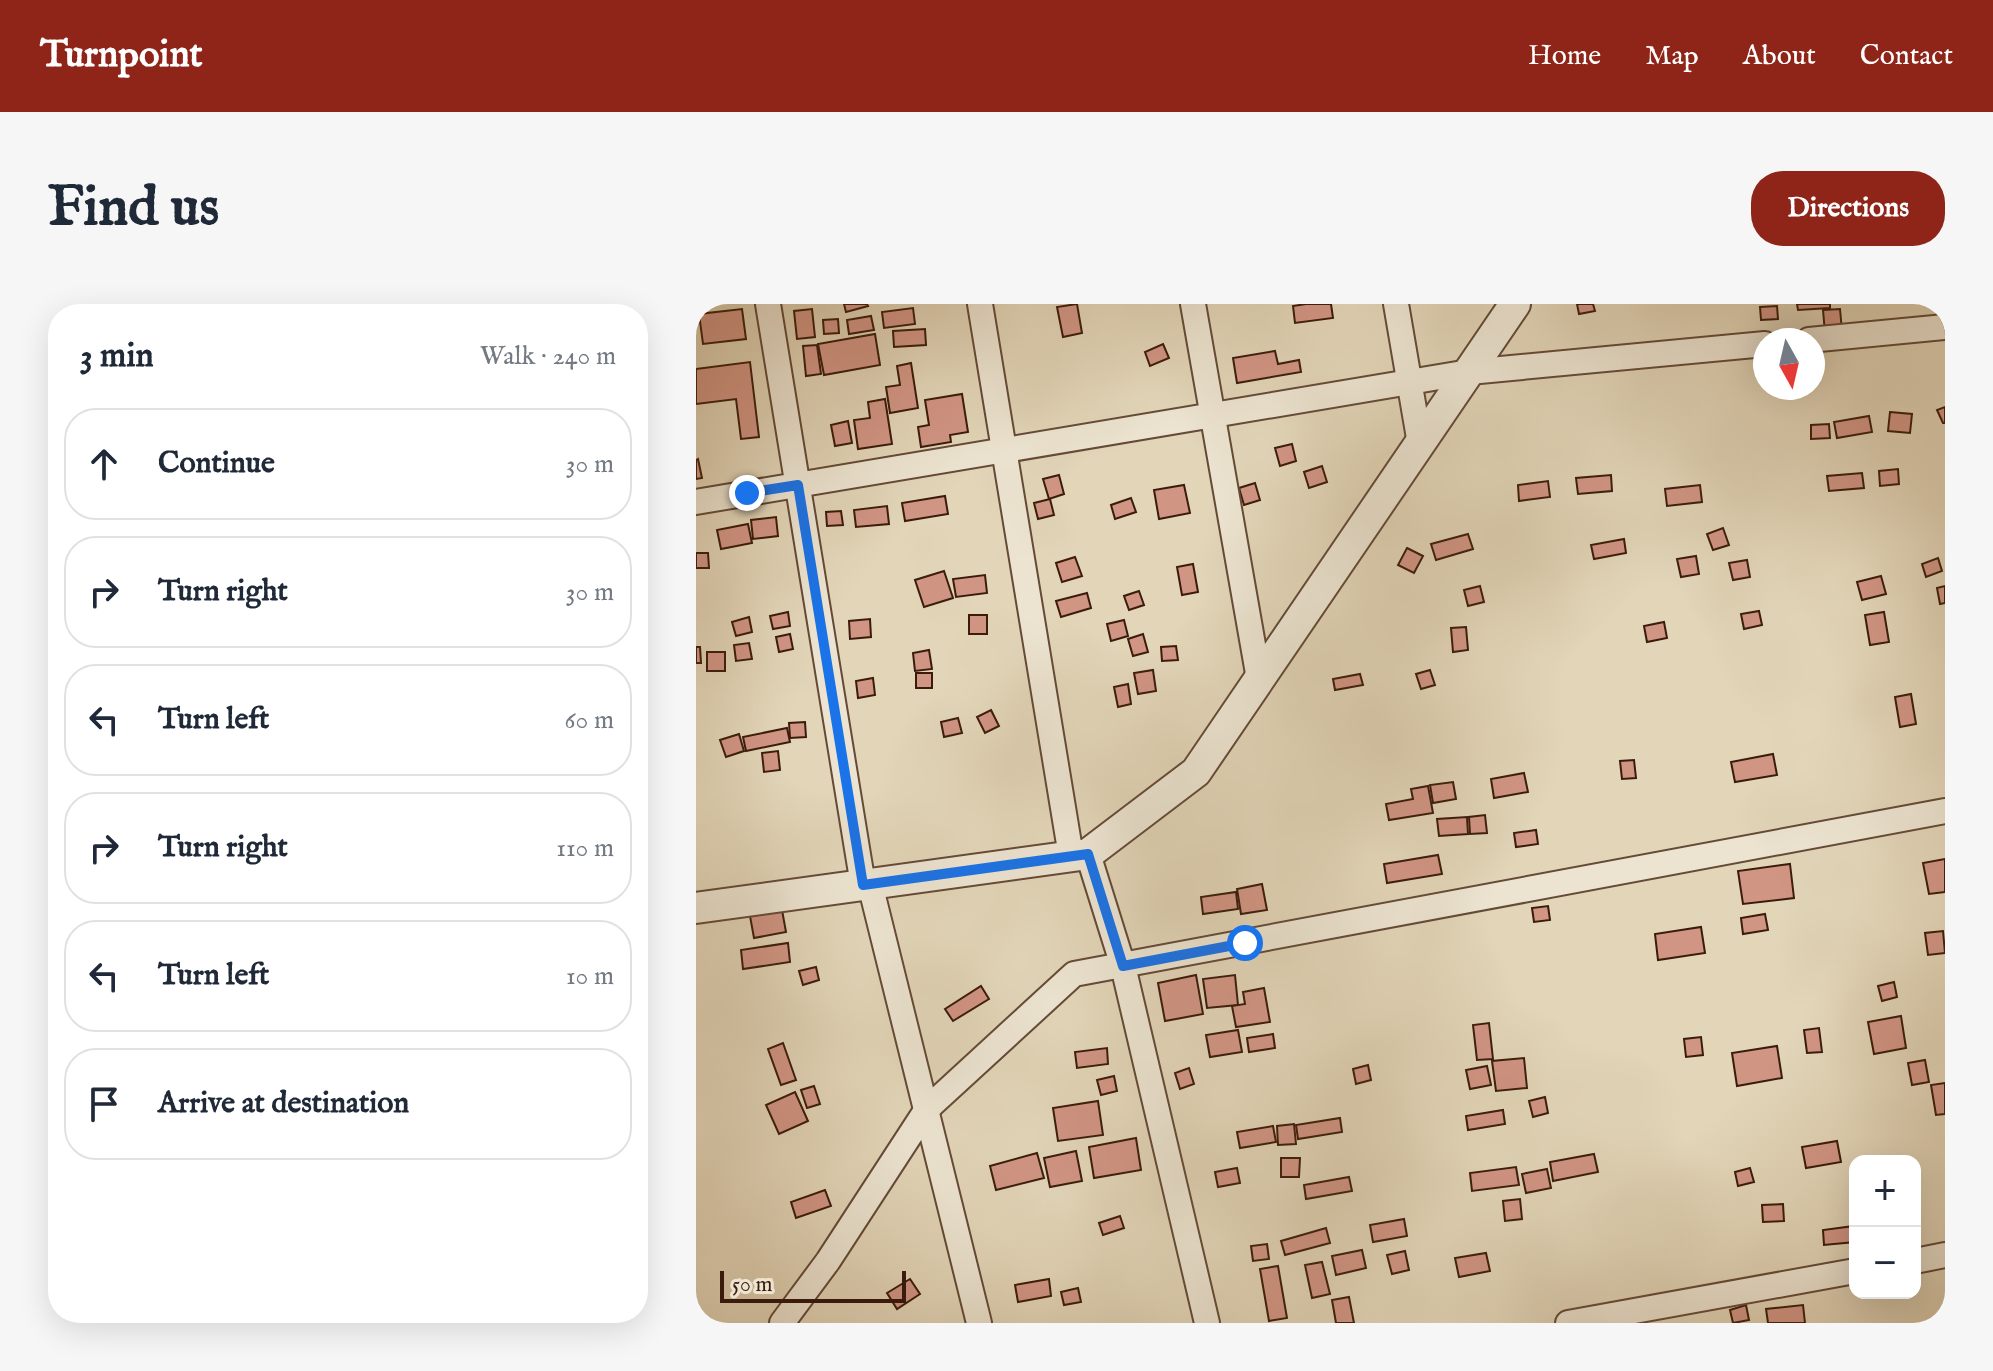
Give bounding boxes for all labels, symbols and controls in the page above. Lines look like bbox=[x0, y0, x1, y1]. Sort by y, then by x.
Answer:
text: Turnpoint bbox=[40, 32, 203, 80]
text: Home bbox=[1528, 39, 1601, 74]
text: Map bbox=[1645, 39, 1699, 74]
text: About bbox=[1743, 39, 1816, 74]
text: Contact bbox=[1860, 39, 1953, 74]
button: Directions bbox=[1751, 171, 1945, 246]
text: Find us bbox=[48, 173, 219, 244]
north arrow bbox=[1753, 328, 1825, 400]
text: 3 min bbox=[80, 335, 154, 378]
text: Walk · 240 m bbox=[480, 340, 616, 373]
icon: ahead bbox=[82, 442, 126, 486]
text: Continue bbox=[158, 445, 275, 483]
text: 30 m bbox=[566, 448, 614, 481]
route end bbox=[729, 475, 765, 511]
icon: right bbox=[82, 570, 126, 614]
text: Turn right bbox=[158, 573, 288, 611]
text: 30 m bbox=[566, 576, 614, 609]
icon: left bbox=[82, 698, 126, 742]
text: Turn left bbox=[158, 701, 269, 739]
text: 60 m bbox=[565, 704, 614, 737]
icon: right bbox=[82, 826, 126, 870]
text: Turn right bbox=[158, 829, 288, 867]
text: 110 m bbox=[556, 832, 614, 865]
route start bbox=[1227, 925, 1263, 961]
icon: left bbox=[82, 954, 126, 998]
text: Turn left bbox=[158, 957, 269, 995]
text: 10 m bbox=[566, 960, 614, 993]
icon: arrive bbox=[82, 1082, 126, 1126]
text: Arrive at destination bbox=[158, 1085, 409, 1123]
map controls bbox=[1849, 1155, 1921, 1299]
button: + bbox=[1849, 1155, 1921, 1227]
button: − bbox=[1849, 1227, 1921, 1299]
scale bar bbox=[720, 1267, 906, 1303]
text: 50 m bbox=[732, 1271, 773, 1299]

